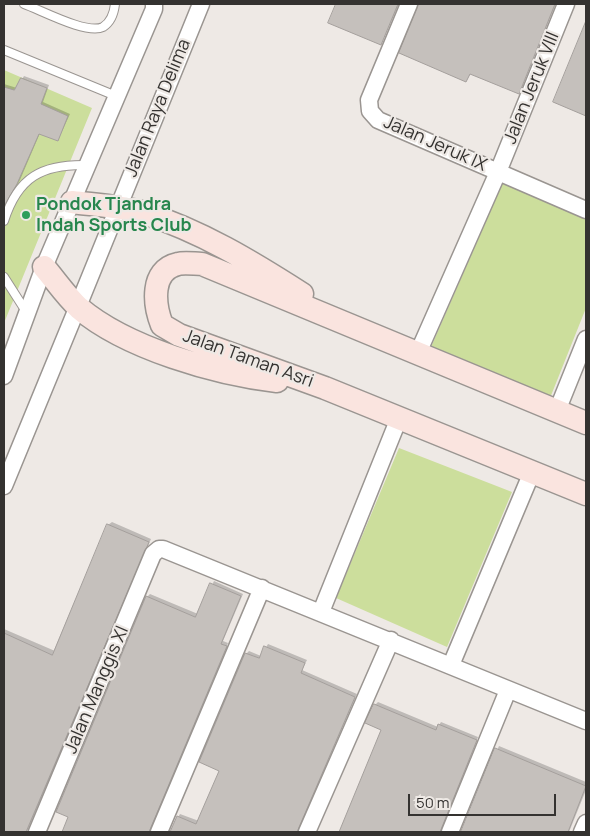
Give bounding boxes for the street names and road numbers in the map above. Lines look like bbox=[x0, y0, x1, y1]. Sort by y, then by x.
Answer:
street label: Jalan Jeruk VIII bbox=[500, 29, 564, 147]
street label: Jalan Raya Delima bbox=[121, 36, 195, 180]
street label: Jalan Jeruk IX bbox=[380, 112, 490, 176]
street label: Jalan Taman Asri bbox=[180, 325, 316, 393]
street label: Jalan Manggis XI bbox=[60, 623, 134, 757]

